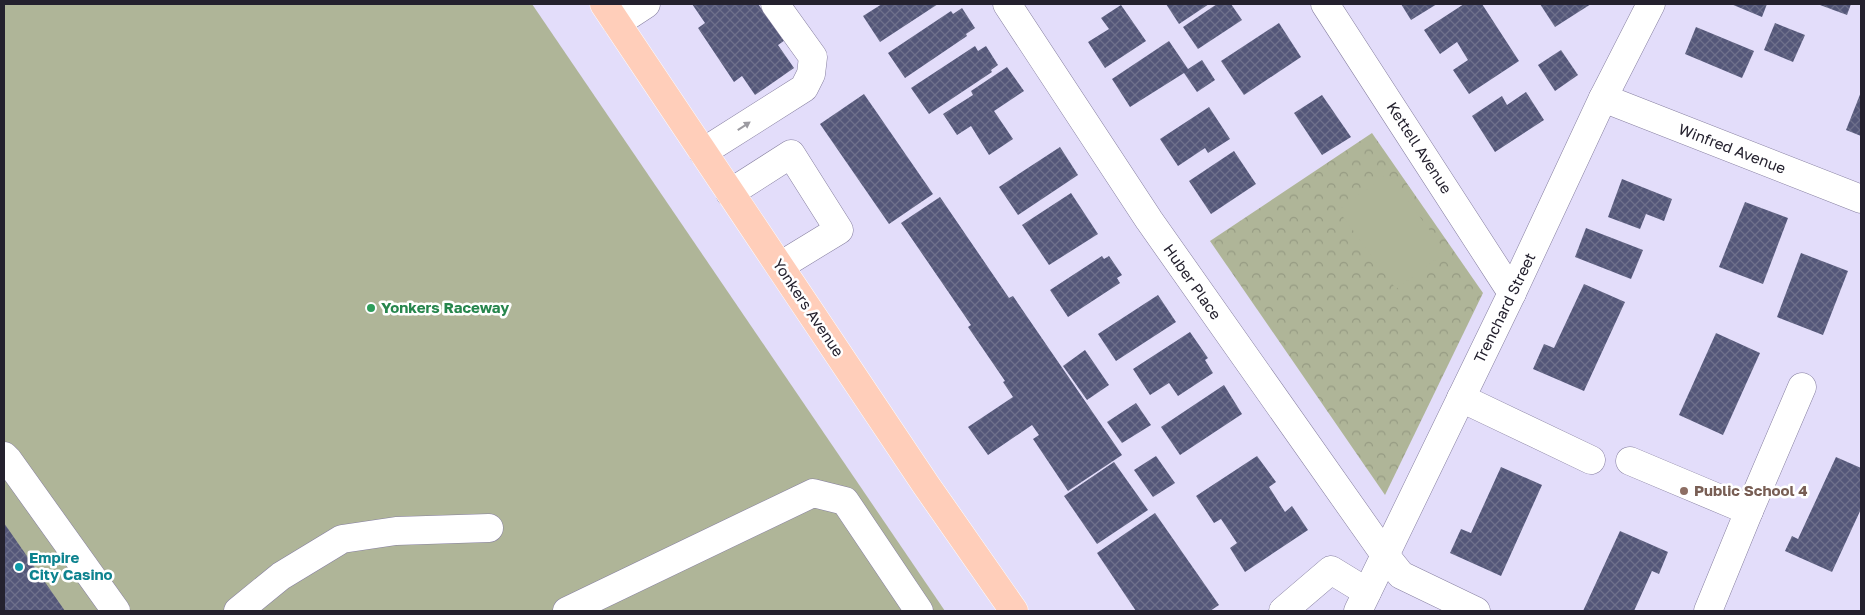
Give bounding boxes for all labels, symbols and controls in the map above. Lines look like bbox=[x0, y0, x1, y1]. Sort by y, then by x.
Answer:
street label: Kettell Avenue bbox=[1384, 98, 1456, 197]
street label: Winfred Avenue bbox=[1676, 119, 1789, 177]
one-way arrow bbox=[738, 121, 751, 131]
street label: Huber Place bbox=[1160, 240, 1226, 323]
street label: Trenchard Street bbox=[1470, 249, 1539, 366]
street label: Yonkers Avenue bbox=[769, 255, 848, 360]
place label: Yonkers Raceway bbox=[381, 298, 509, 316]
marker: Yonkers Raceway bbox=[365, 302, 377, 314]
place label: Public School 4 bbox=[1694, 481, 1808, 499]
marker: Public School 4 bbox=[1678, 485, 1690, 497]
place label: Empire City Casino bbox=[29, 548, 113, 583]
marker: Empire City Casino bbox=[13, 561, 25, 573]

